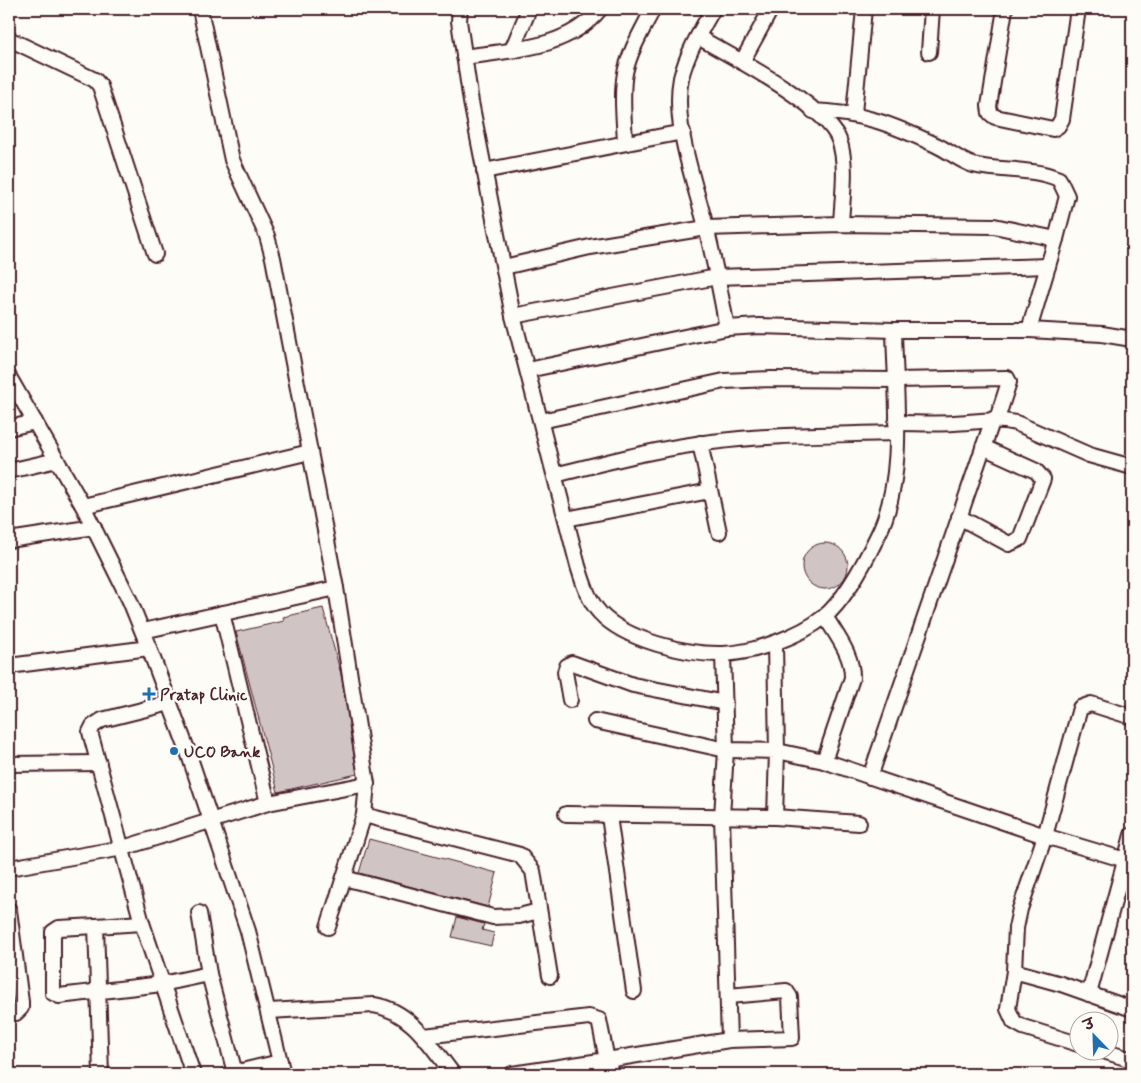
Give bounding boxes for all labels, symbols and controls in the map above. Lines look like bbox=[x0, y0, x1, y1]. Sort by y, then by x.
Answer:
place label: Pratap Clinic bbox=[160, 685, 248, 706]
marker: Pratap Clinic bbox=[142, 687, 156, 701]
place label: UCO Bank bbox=[184, 742, 260, 763]
marker: UCO Bank bbox=[168, 745, 180, 757]
north arrow bbox=[1068, 1010, 1118, 1060]
text: उ bbox=[1080, 1014, 1099, 1036]

